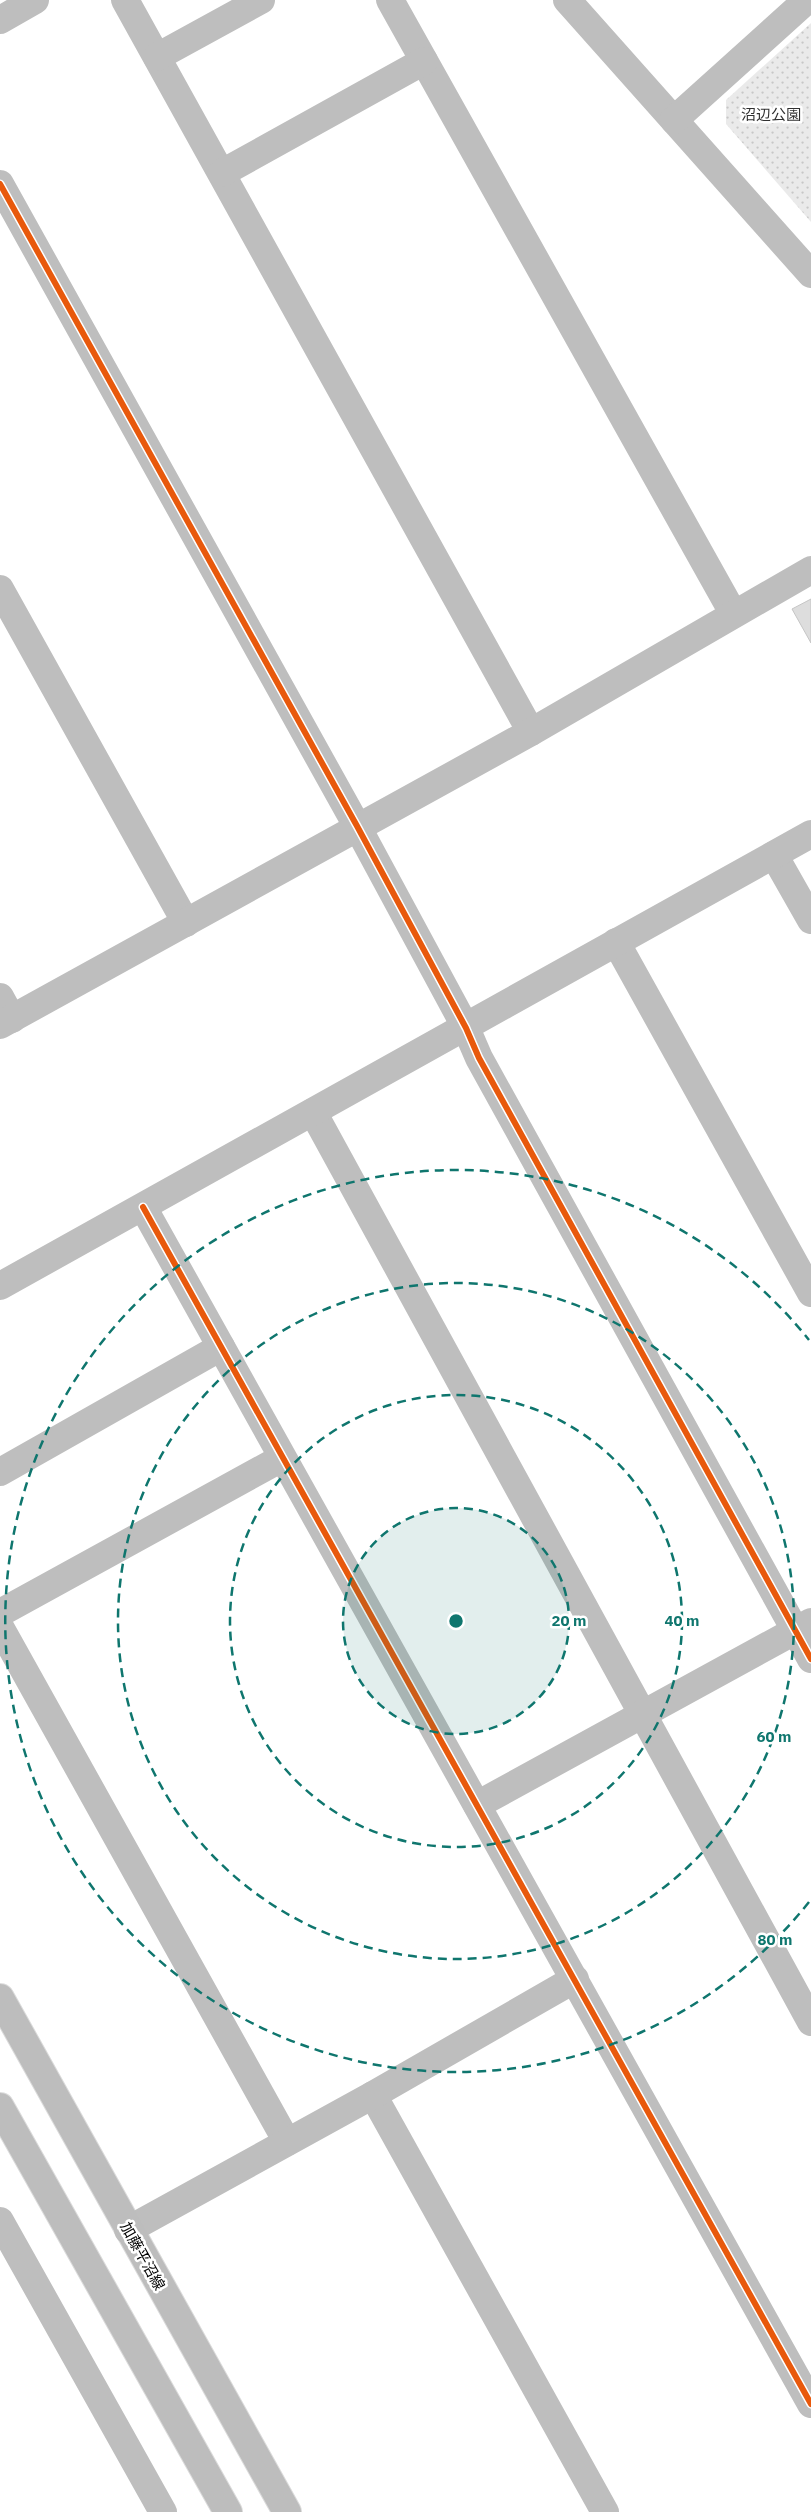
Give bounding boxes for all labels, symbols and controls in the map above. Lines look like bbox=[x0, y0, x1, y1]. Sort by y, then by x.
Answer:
park label: 沼辺公園 bbox=[741, 105, 801, 124]
text: 20 m bbox=[552, 1611, 586, 1630]
text: 40 m bbox=[665, 1611, 699, 1630]
centre of rings bbox=[447, 1612, 465, 1630]
text: 60 m bbox=[757, 1727, 791, 1746]
text: 80 m bbox=[758, 1930, 792, 1949]
street label: 加藤平沼線 bbox=[117, 2219, 169, 2293]

